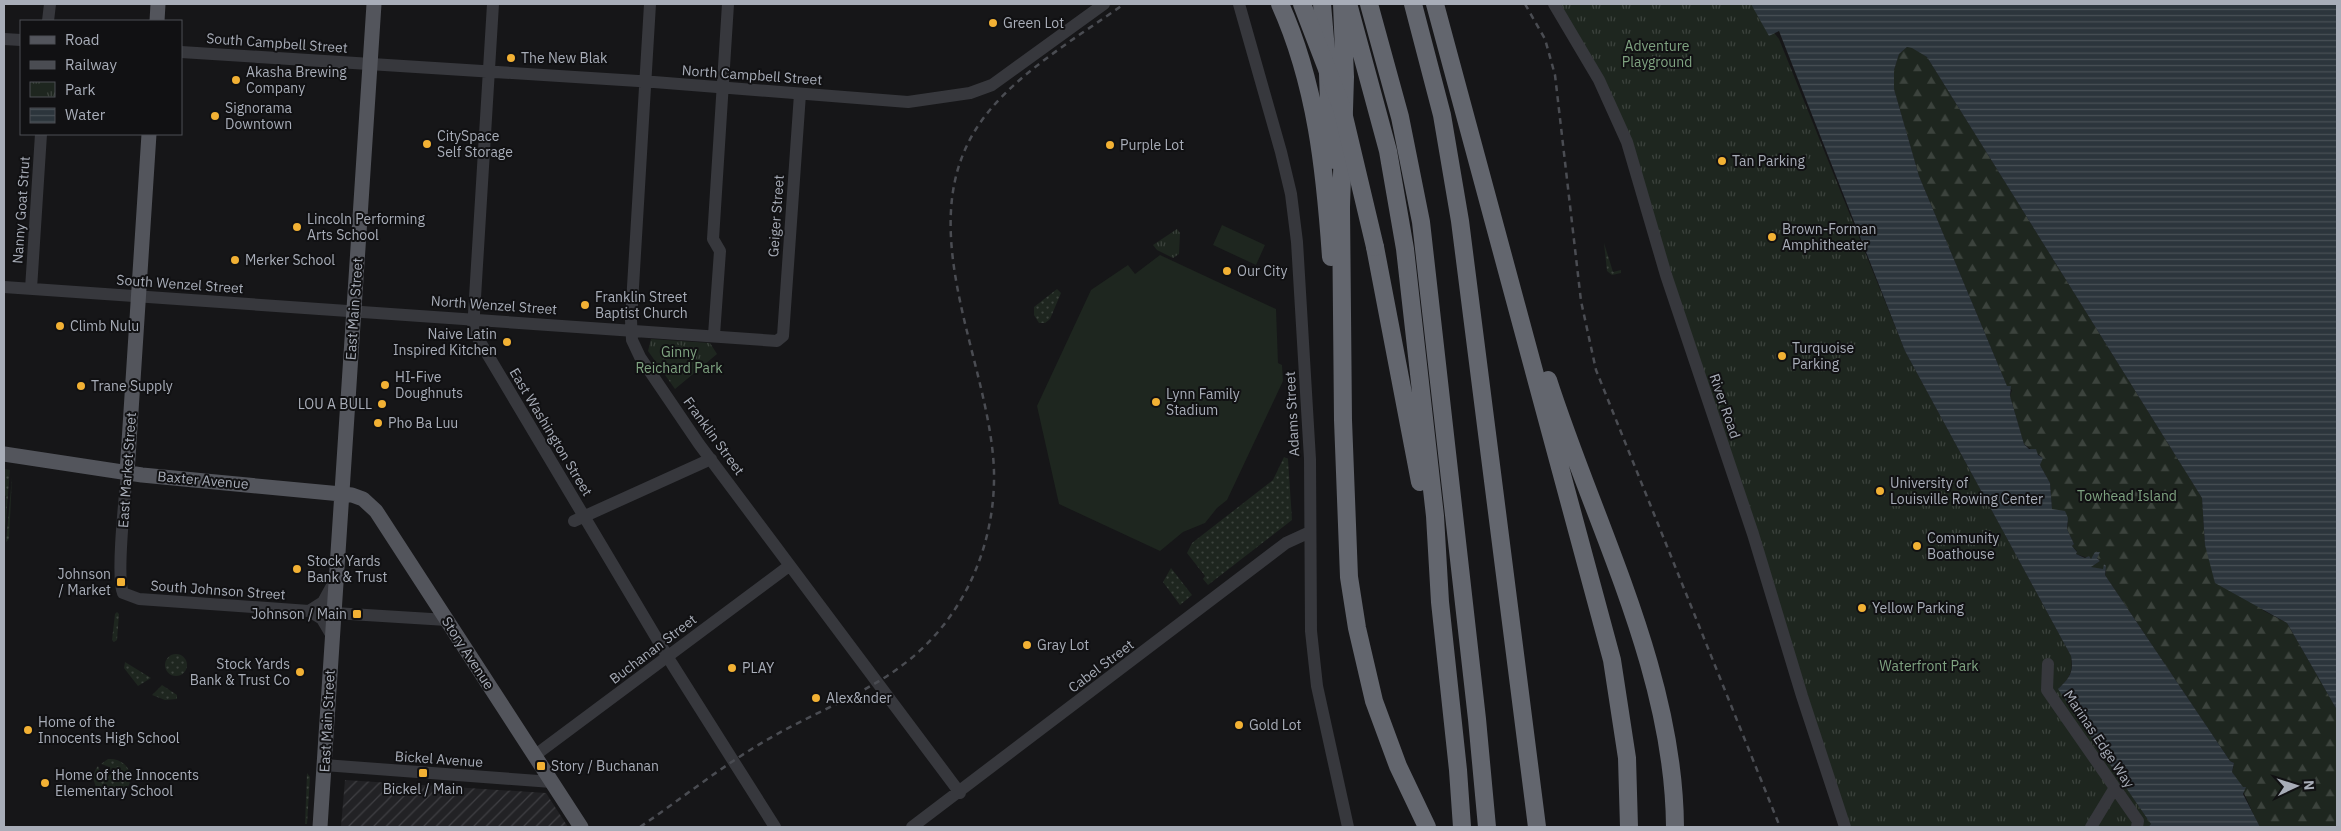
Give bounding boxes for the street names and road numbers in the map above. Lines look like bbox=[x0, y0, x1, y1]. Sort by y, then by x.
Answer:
street label: South Campbell Street bbox=[206, 29, 348, 57]
street label: North Campbell Street bbox=[681, 61, 823, 89]
street label: Nanny Goat Strut bbox=[8, 156, 34, 264]
street label: Geiger Street bbox=[764, 174, 788, 258]
street label: East Main Street bbox=[341, 257, 367, 361]
street label: South Wenzel Street bbox=[116, 271, 244, 297]
street label: North Wenzel Street bbox=[430, 292, 558, 318]
street label: East Washington Street bbox=[506, 365, 596, 499]
street label: Adams Street bbox=[1281, 371, 1303, 457]
street label: River Road bbox=[1705, 371, 1745, 441]
street label: Franklin Street bbox=[680, 393, 748, 479]
street label: East Market Street bbox=[114, 411, 140, 528]
street label: Baxter Avenue bbox=[157, 467, 250, 493]
street label: South Johnson Street bbox=[150, 576, 286, 604]
street label: Buchanan Street bbox=[606, 610, 700, 688]
street label: Story Avenue bbox=[438, 613, 498, 693]
street label: Cabel Street bbox=[1065, 635, 1137, 697]
street label: East Main Street bbox=[315, 669, 339, 773]
street label: Marinas Edge Way bbox=[2060, 687, 2138, 791]
street label: Bickel Avenue bbox=[394, 747, 484, 771]

